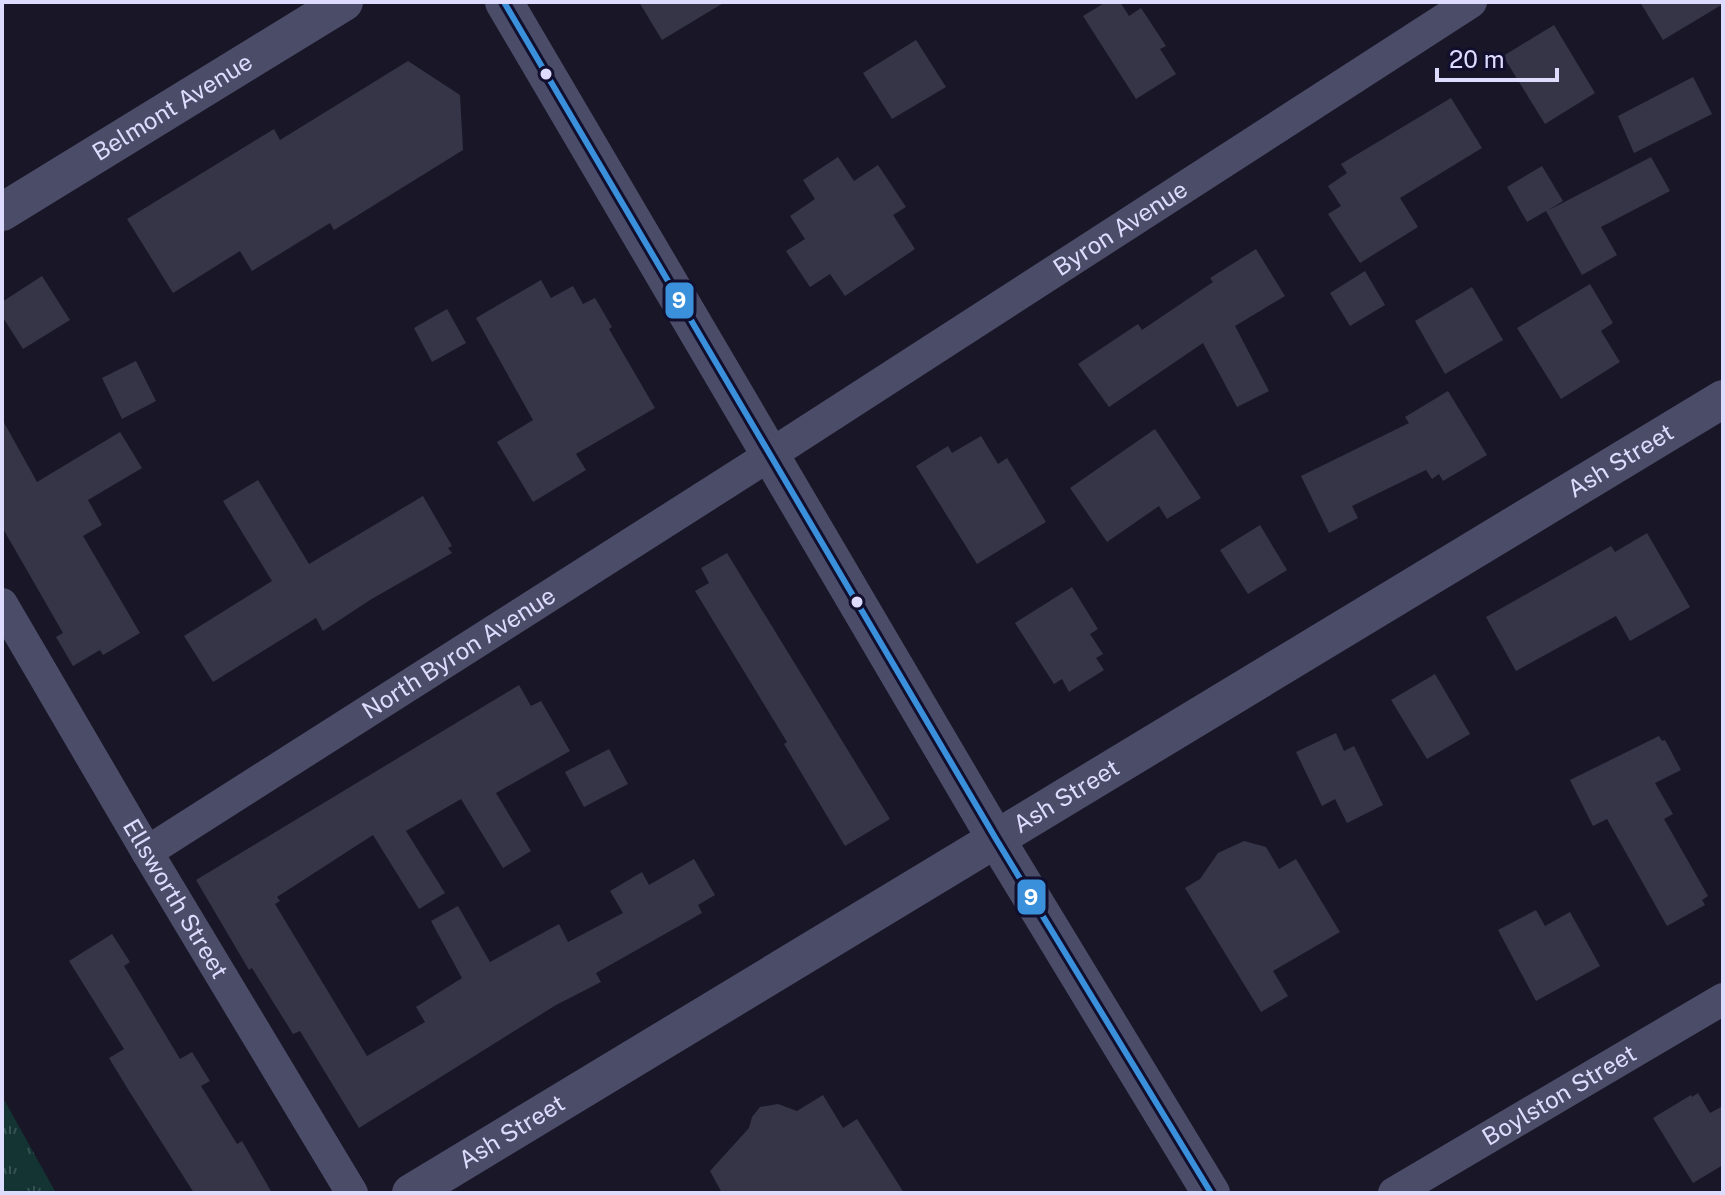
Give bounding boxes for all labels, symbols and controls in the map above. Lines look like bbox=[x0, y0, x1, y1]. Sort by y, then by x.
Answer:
scale bar bbox=[1437, 32, 1557, 82]
text: 20 m bbox=[1449, 45, 1505, 73]
street label: Belmont Avenue bbox=[87, 47, 257, 166]
unlabelled marker bbox=[538, 66, 554, 82]
street label: Byron Avenue bbox=[1048, 174, 1192, 281]
line badge: 9 bbox=[664, 281, 695, 320]
text: 9 bbox=[672, 287, 686, 313]
street label: Ash Street bbox=[1562, 417, 1678, 503]
street label: North Byron Avenue bbox=[357, 580, 560, 724]
unlabelled marker bbox=[849, 594, 865, 610]
street label: Ash Street bbox=[1008, 753, 1124, 838]
street label: Ellsworth Street bbox=[118, 814, 235, 983]
line badge: 9 bbox=[1016, 878, 1047, 916]
text: 9 bbox=[1024, 884, 1038, 910]
street label: Boylston Street bbox=[1477, 1038, 1641, 1151]
street label: Ash Street bbox=[453, 1088, 569, 1174]

